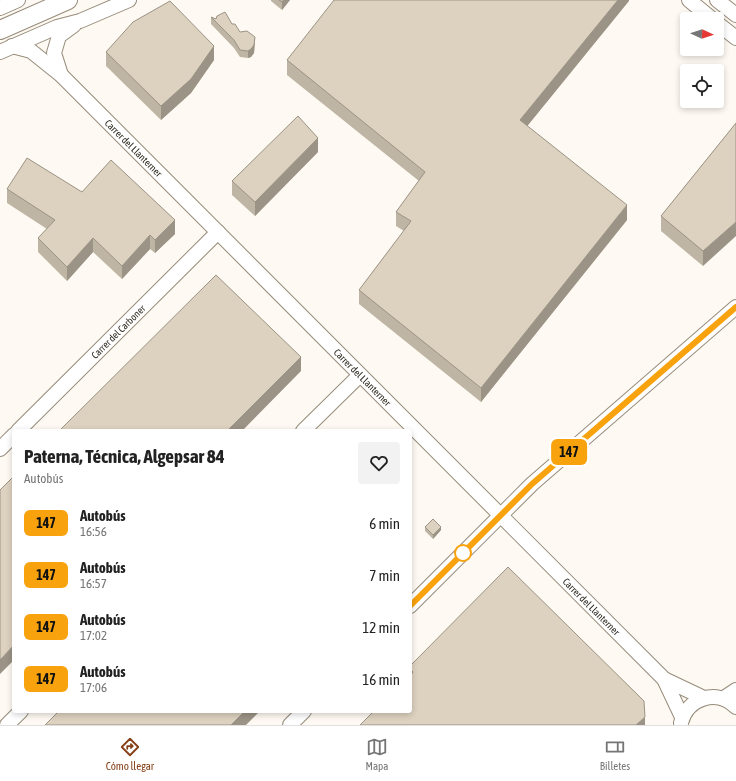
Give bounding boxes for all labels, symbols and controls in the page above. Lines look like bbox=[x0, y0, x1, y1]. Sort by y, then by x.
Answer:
north arrow bbox=[680, 12, 724, 56]
map controls bbox=[680, 12, 724, 108]
button: locate bbox=[680, 64, 724, 108]
street label: Carrer del Llanterner bbox=[103, 117, 165, 179]
street label: Carrer del Carboner bbox=[89, 302, 148, 361]
street label: Carrer del Llanterner bbox=[332, 346, 394, 409]
line badge: 147 bbox=[546, 439, 592, 465]
button: heart bbox=[358, 442, 400, 484]
text: 147 bbox=[559, 444, 579, 460]
text: Paterna, Técnica, Algepsar 84 bbox=[24, 445, 225, 467]
text: Autobús bbox=[24, 471, 63, 486]
text: Autobús bbox=[80, 507, 125, 524]
text: 147 bbox=[36, 515, 56, 531]
text: 6 min bbox=[369, 515, 400, 532]
text: 16:56 bbox=[80, 524, 107, 539]
unlabelled marker bbox=[454, 544, 472, 562]
text: Autobús bbox=[80, 559, 125, 576]
text: 147 bbox=[36, 567, 56, 583]
text: 7 min bbox=[369, 567, 400, 584]
text: 16:57 bbox=[80, 576, 107, 591]
street label: Carrer del Llanterner bbox=[561, 576, 623, 638]
text: Autobús bbox=[80, 611, 125, 628]
text: 147 bbox=[36, 619, 56, 635]
text: 12 min bbox=[362, 619, 400, 636]
text: 17:02 bbox=[80, 628, 107, 643]
text: Autobús bbox=[80, 663, 125, 680]
text: 147 bbox=[36, 671, 56, 687]
text: 16 min bbox=[362, 671, 400, 688]
text: 17:06 bbox=[80, 680, 107, 695]
tab: Cómo llegar bbox=[106, 736, 154, 772]
tab: Mapa bbox=[366, 736, 388, 772]
tab: Billetes bbox=[600, 736, 630, 772]

